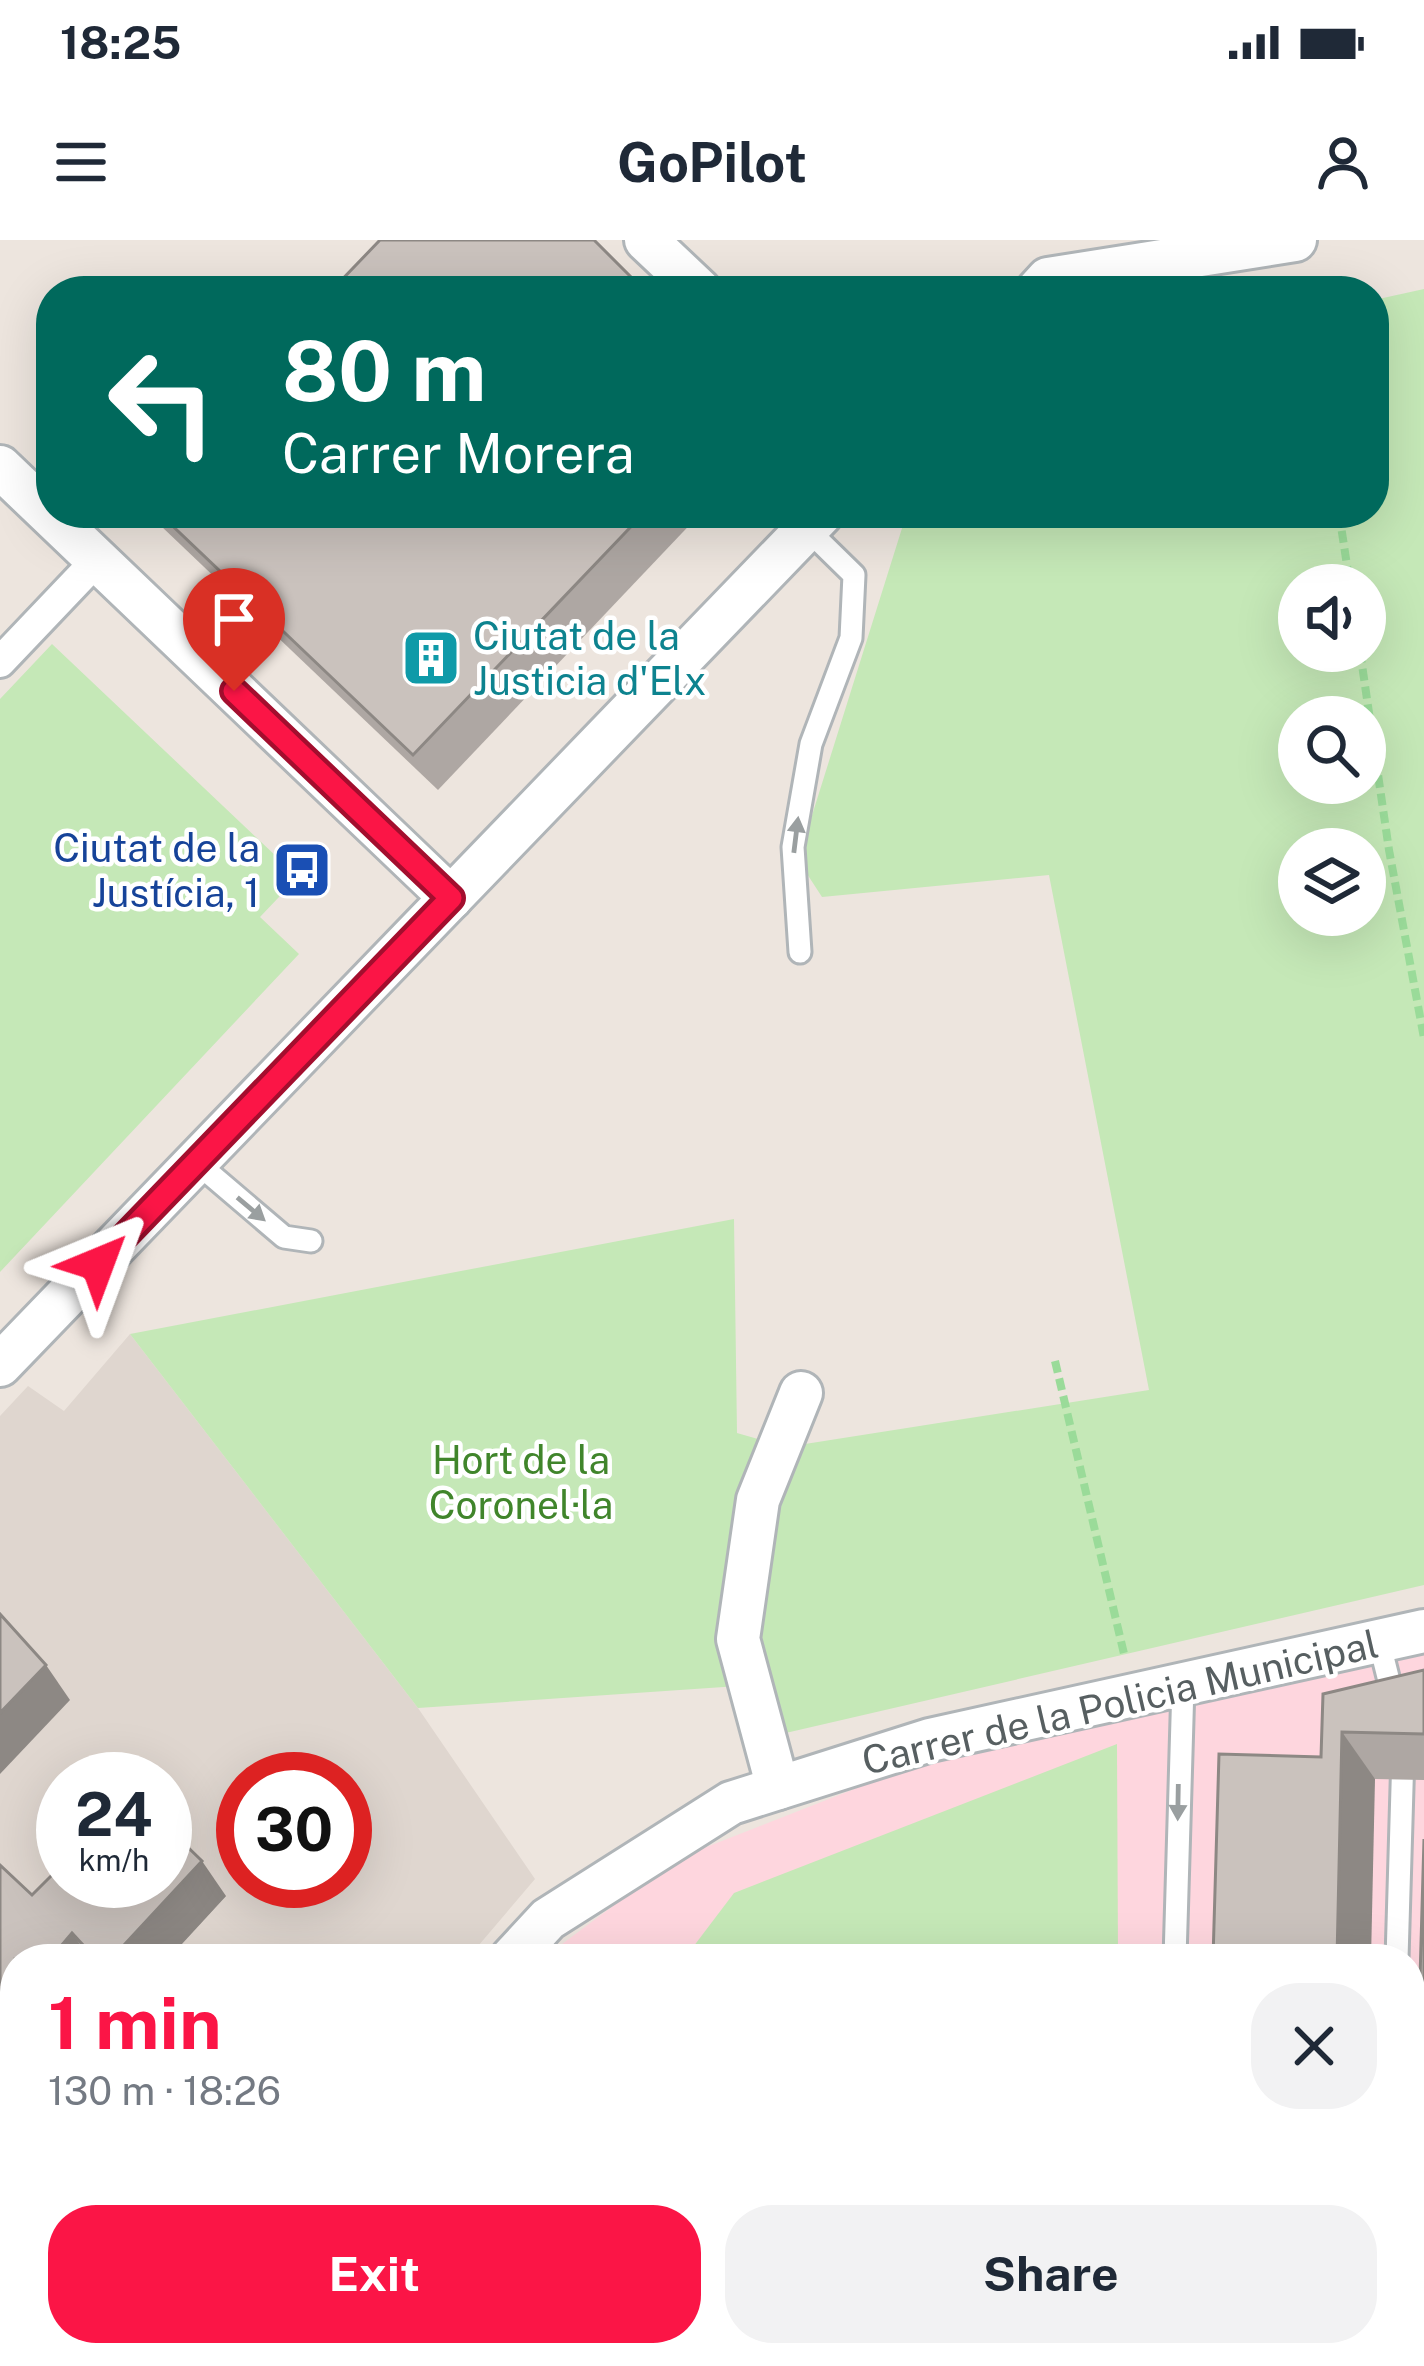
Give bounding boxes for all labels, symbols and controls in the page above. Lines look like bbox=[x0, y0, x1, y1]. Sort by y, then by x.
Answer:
text: 18:25 bbox=[60, 16, 181, 69]
icon: menu bbox=[48, 129, 114, 195]
icon: person bbox=[1310, 129, 1376, 195]
text: GoPilot bbox=[617, 131, 807, 194]
text: 80 m bbox=[282, 321, 486, 420]
icon: left bbox=[84, 324, 240, 480]
text: Carrer Morera bbox=[282, 422, 635, 485]
map controls bbox=[1278, 564, 1386, 936]
button: sound bbox=[1278, 564, 1386, 672]
pin bbox=[183, 568, 285, 691]
icon: arrive bbox=[201, 586, 267, 652]
place label: Ciutat de la Justicia d'Elx bbox=[473, 613, 706, 704]
building icon: Ciutat de la Justicia d'Elx bbox=[400, 627, 462, 689]
button: search bbox=[1278, 696, 1386, 804]
one-way arrow bbox=[787, 816, 806, 853]
place label: Ciutat de la Justícia, 1 bbox=[53, 825, 260, 916]
button: layers bbox=[1278, 828, 1386, 936]
bus stop icon: Ciutat de la Justícia, 1 bbox=[271, 839, 333, 901]
one-way arrow bbox=[235, 1195, 266, 1221]
position arrow bbox=[35, 1201, 161, 1327]
park label: Hort de la Coronel·la bbox=[429, 1437, 613, 1528]
street label: Carrer de la Policia Municipal bbox=[858, 1620, 1382, 1784]
speed limit sign: 30 bbox=[216, 1752, 372, 1908]
text: 24 bbox=[75, 1779, 153, 1850]
one-way arrow bbox=[1169, 1784, 1188, 1822]
text: km/h bbox=[79, 1842, 149, 1878]
text: 1 min bbox=[48, 1981, 222, 2065]
button: close bbox=[1251, 1983, 1377, 2109]
text: 130 m · 18:26 bbox=[48, 2068, 281, 2114]
button: Exit bbox=[48, 2205, 701, 2343]
button: Share bbox=[725, 2205, 1377, 2343]

